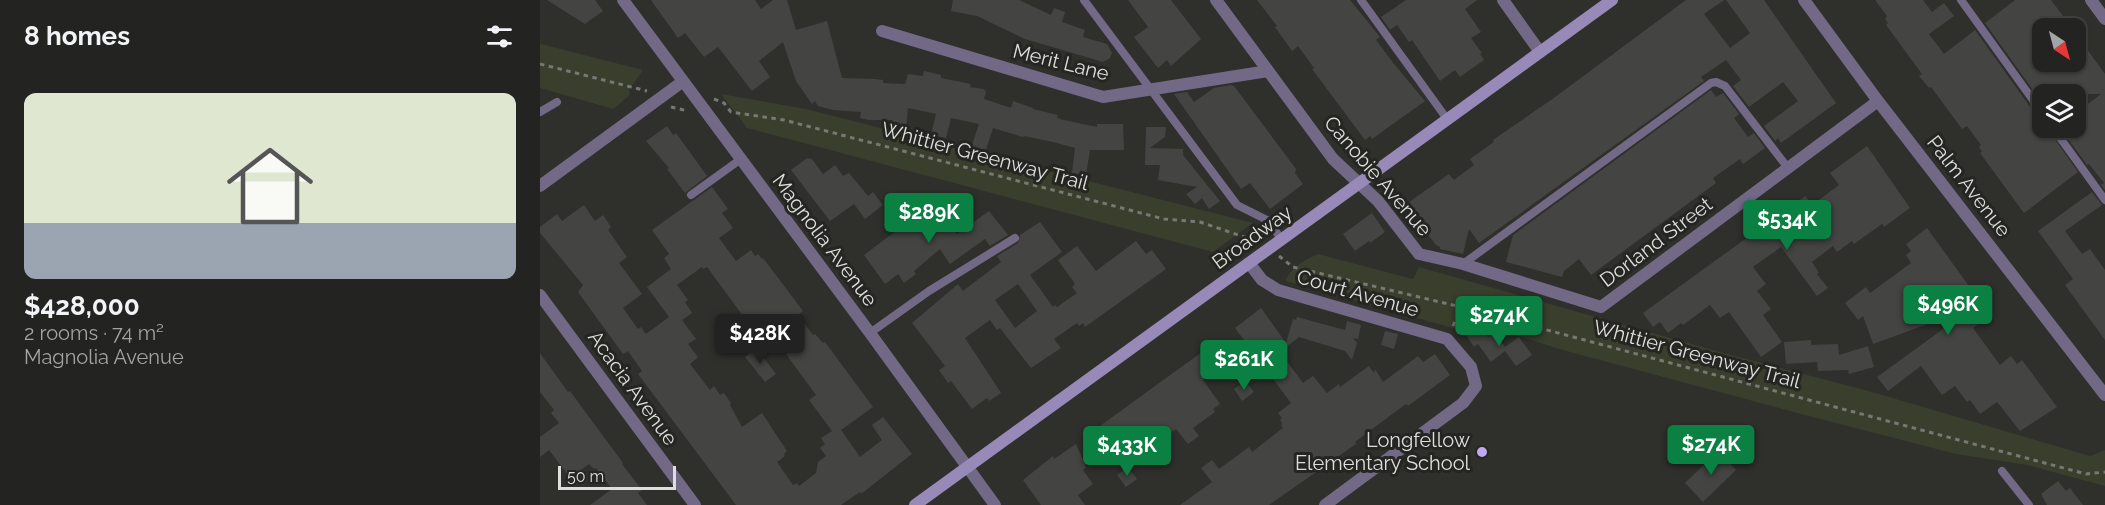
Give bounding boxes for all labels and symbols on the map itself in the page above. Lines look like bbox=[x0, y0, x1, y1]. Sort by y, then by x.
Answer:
north arrow bbox=[2032, 18, 2086, 72]
street label: Merit Lane bbox=[1010, 38, 1112, 86]
street label: Canobie Avenue bbox=[1319, 111, 1437, 241]
street label: Whittier Greenway Trail bbox=[879, 117, 1092, 195]
street label: Palm Avenue bbox=[1922, 131, 2016, 242]
street label: Magnolia Avenue bbox=[767, 169, 883, 311]
street label: Dorland Street bbox=[1595, 192, 1717, 292]
pin: $289K bbox=[887, 193, 971, 244]
street label: Broadway bbox=[1207, 200, 1297, 274]
pin: $534K bbox=[1745, 200, 1829, 251]
street label: Court Avenue bbox=[1294, 264, 1422, 322]
pin: $496K bbox=[1906, 285, 1990, 336]
pin: $274K bbox=[1457, 296, 1541, 347]
pin: $428K bbox=[718, 314, 802, 365]
street label: Whittier Greenway Trail bbox=[1591, 315, 1804, 393]
street label: Acacia Avenue bbox=[583, 326, 683, 450]
pin: $261K bbox=[1202, 340, 1286, 391]
pin: $274K bbox=[1669, 425, 1753, 476]
pin: $433K bbox=[1085, 426, 1169, 477]
place label: Longfellow Elementary School bbox=[1295, 428, 1471, 475]
marker: Longfellow Elementary School bbox=[1475, 445, 1489, 459]
scale bar bbox=[558, 463, 676, 490]

